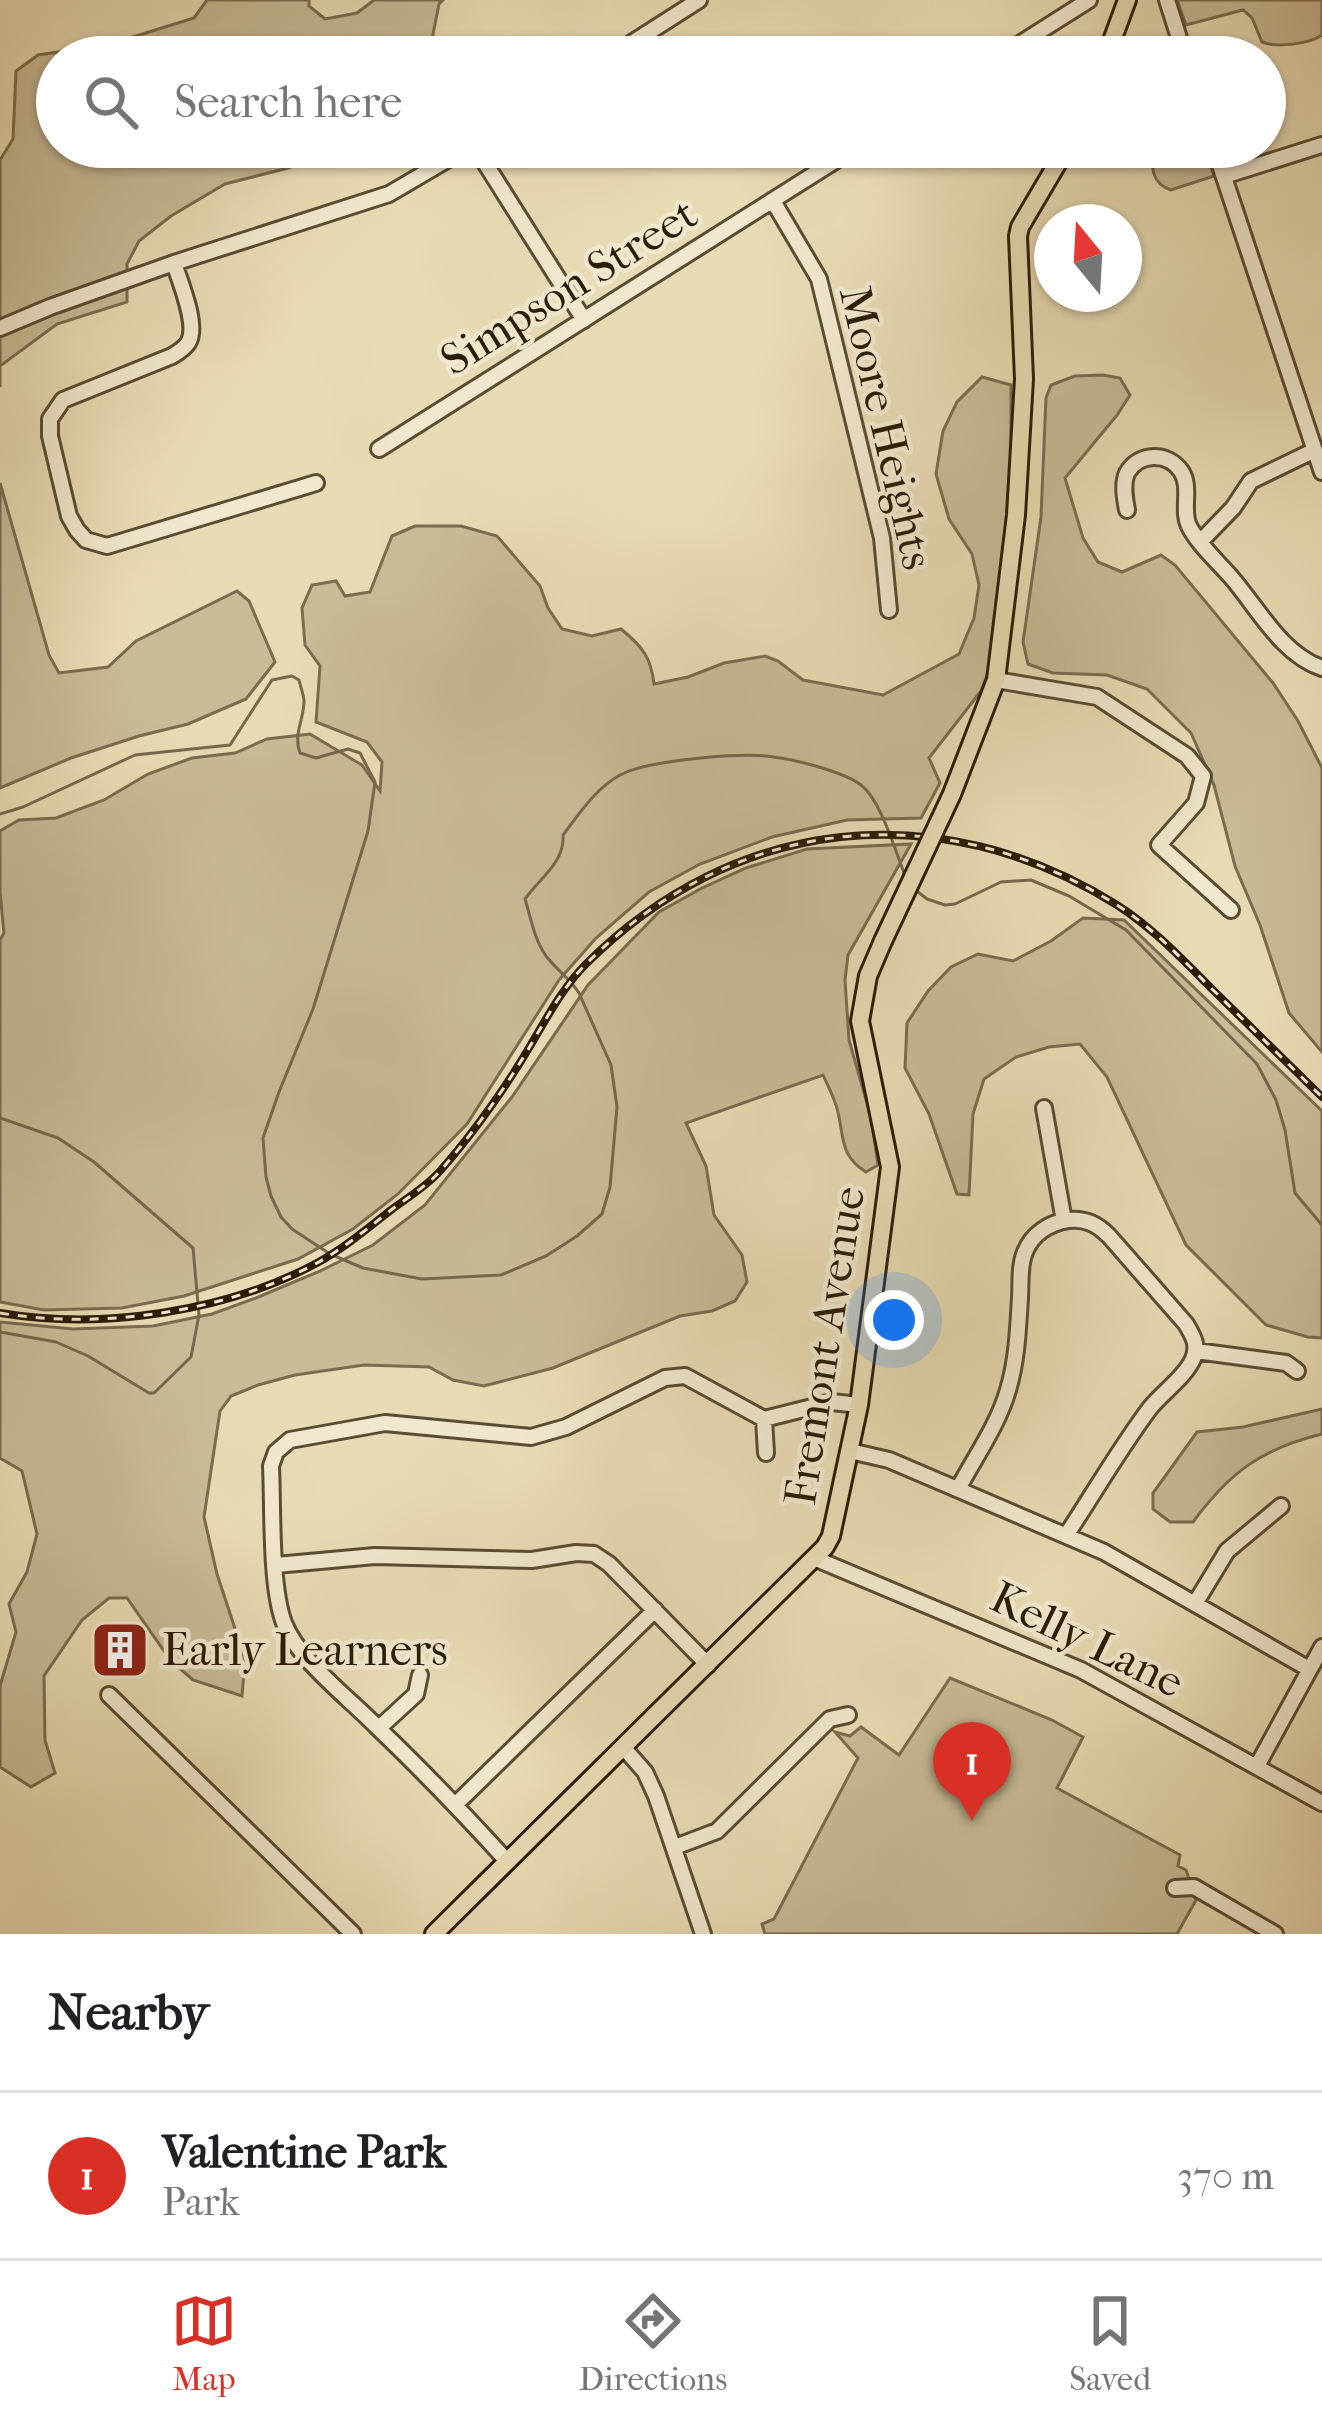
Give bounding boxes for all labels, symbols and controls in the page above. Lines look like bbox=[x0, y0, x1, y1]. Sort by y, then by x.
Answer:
search box bbox=[36, 36, 1286, 168]
icon: search bbox=[78, 69, 144, 135]
text: Search here bbox=[174, 76, 402, 129]
street label: Simpson Street bbox=[431, 187, 707, 387]
north arrow bbox=[1034, 204, 1142, 312]
street label: Moore Heights bbox=[828, 281, 944, 575]
street label: Fremont Avenue bbox=[774, 1183, 876, 1509]
your location bbox=[864, 1290, 924, 1350]
street label: Kelly Lane bbox=[982, 1571, 1192, 1709]
building icon: Early Learners bbox=[89, 1619, 151, 1681]
place label: Early Learners bbox=[162, 1624, 448, 1677]
pin: 1 bbox=[933, 1722, 1011, 1821]
text: Nearby bbox=[48, 1982, 209, 2042]
text: Valentine Park bbox=[162, 2126, 446, 2179]
text: 1 bbox=[80, 2153, 94, 2199]
text: 370 m bbox=[1177, 2153, 1274, 2199]
text: Park bbox=[162, 2179, 240, 2225]
tab: Map bbox=[171, 2288, 237, 2399]
tab: Directions bbox=[579, 2288, 727, 2399]
tab: Saved bbox=[1069, 2288, 1151, 2399]

